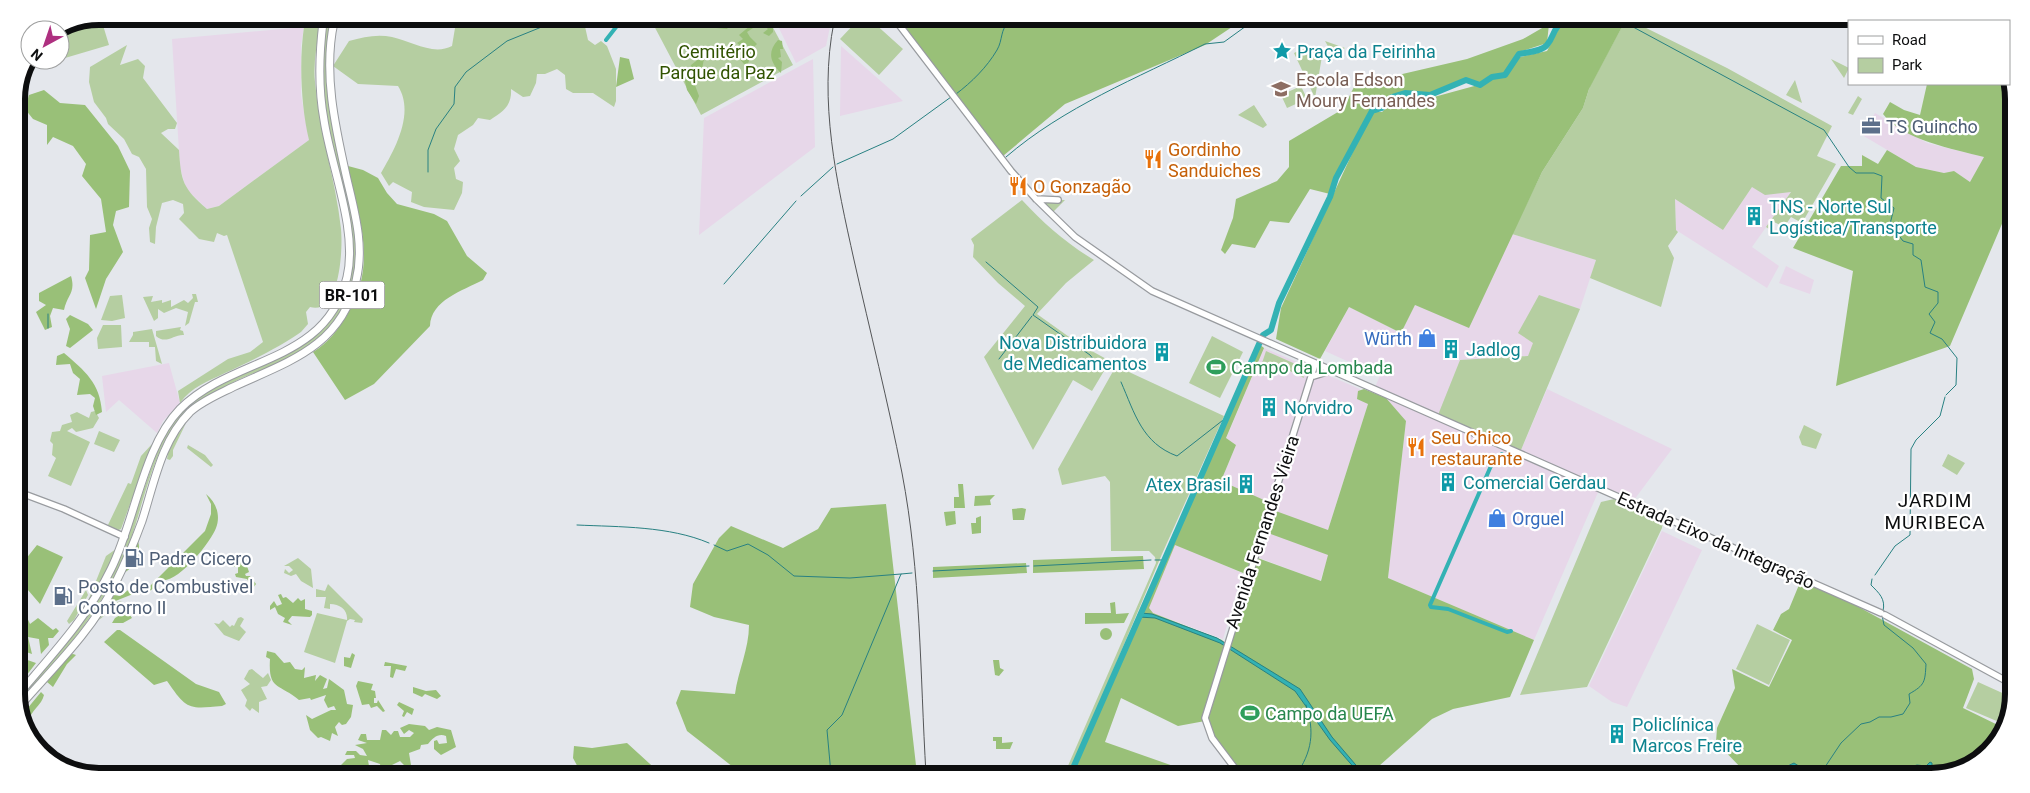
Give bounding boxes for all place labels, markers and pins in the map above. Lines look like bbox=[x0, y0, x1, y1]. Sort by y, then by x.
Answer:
place icon: Praça da Feirinha bbox=[1271, 40, 1293, 62]
place label: Praça da Feirinha bbox=[1297, 41, 1436, 62]
place label: Escola Edson Moury Fernandes bbox=[1296, 69, 1435, 111]
school or university icon: Escola Edson Moury Fernandes bbox=[1270, 78, 1292, 100]
office icon: TS Guincho bbox=[1860, 115, 1882, 137]
place label: TS Guincho bbox=[1886, 116, 1978, 137]
place label: Gordinho Sanduiches bbox=[1168, 139, 1261, 181]
restaurant icon: Gordinho Sanduiches bbox=[1142, 148, 1164, 170]
restaurant icon: O Gonzagão bbox=[1007, 175, 1029, 197]
place label: O Gonzagão bbox=[1033, 176, 1131, 197]
place label: TNS - Norte Sul Logística/Transporte bbox=[1769, 196, 1937, 238]
building icon: TNS - Norte Sul Logística/Transporte bbox=[1743, 205, 1765, 227]
shop icon: Würth bbox=[1416, 327, 1438, 349]
place label: Würth bbox=[1364, 328, 1412, 349]
place label: Nova Distribuidora de Medicamentos bbox=[999, 332, 1147, 374]
building icon: Jadlog bbox=[1440, 338, 1462, 360]
place label: Jadlog bbox=[1466, 339, 1521, 360]
building icon: Nova Distribuidora de Medicamentos bbox=[1151, 341, 1173, 363]
sports icon: Campo da Lombada bbox=[1205, 356, 1227, 378]
place label: Campo da Lombada bbox=[1231, 357, 1393, 378]
building icon: Norvidro bbox=[1258, 396, 1280, 418]
place label: Norvidro bbox=[1284, 397, 1353, 418]
place label: Seu Chico restaurante bbox=[1431, 427, 1522, 469]
restaurant icon: Seu Chico restaurante bbox=[1405, 436, 1427, 458]
building icon: Comercial Gerdau bbox=[1437, 471, 1459, 493]
place label: Comercial Gerdau bbox=[1463, 472, 1606, 493]
building icon: Atex Brasil bbox=[1235, 473, 1257, 495]
place label: Atex Brasil bbox=[1146, 474, 1231, 495]
shop icon: Orguel bbox=[1486, 507, 1508, 529]
place label: Orguel bbox=[1512, 508, 1564, 529]
fuel station icon: Padre Cicero bbox=[123, 547, 145, 569]
place label: Padre Cicero bbox=[149, 548, 251, 569]
place label: Posto de Combustivel Contorno II bbox=[78, 576, 253, 618]
fuel station icon: Posto de Combustivel Contorno II bbox=[52, 585, 74, 607]
sports icon: Campo da UEFA bbox=[1239, 702, 1261, 724]
place label: Campo da UEFA bbox=[1265, 703, 1394, 724]
place label: Policlínica Marcos Freire bbox=[1632, 714, 1742, 756]
building icon: Policlínica Marcos Freire bbox=[1606, 723, 1628, 745]

